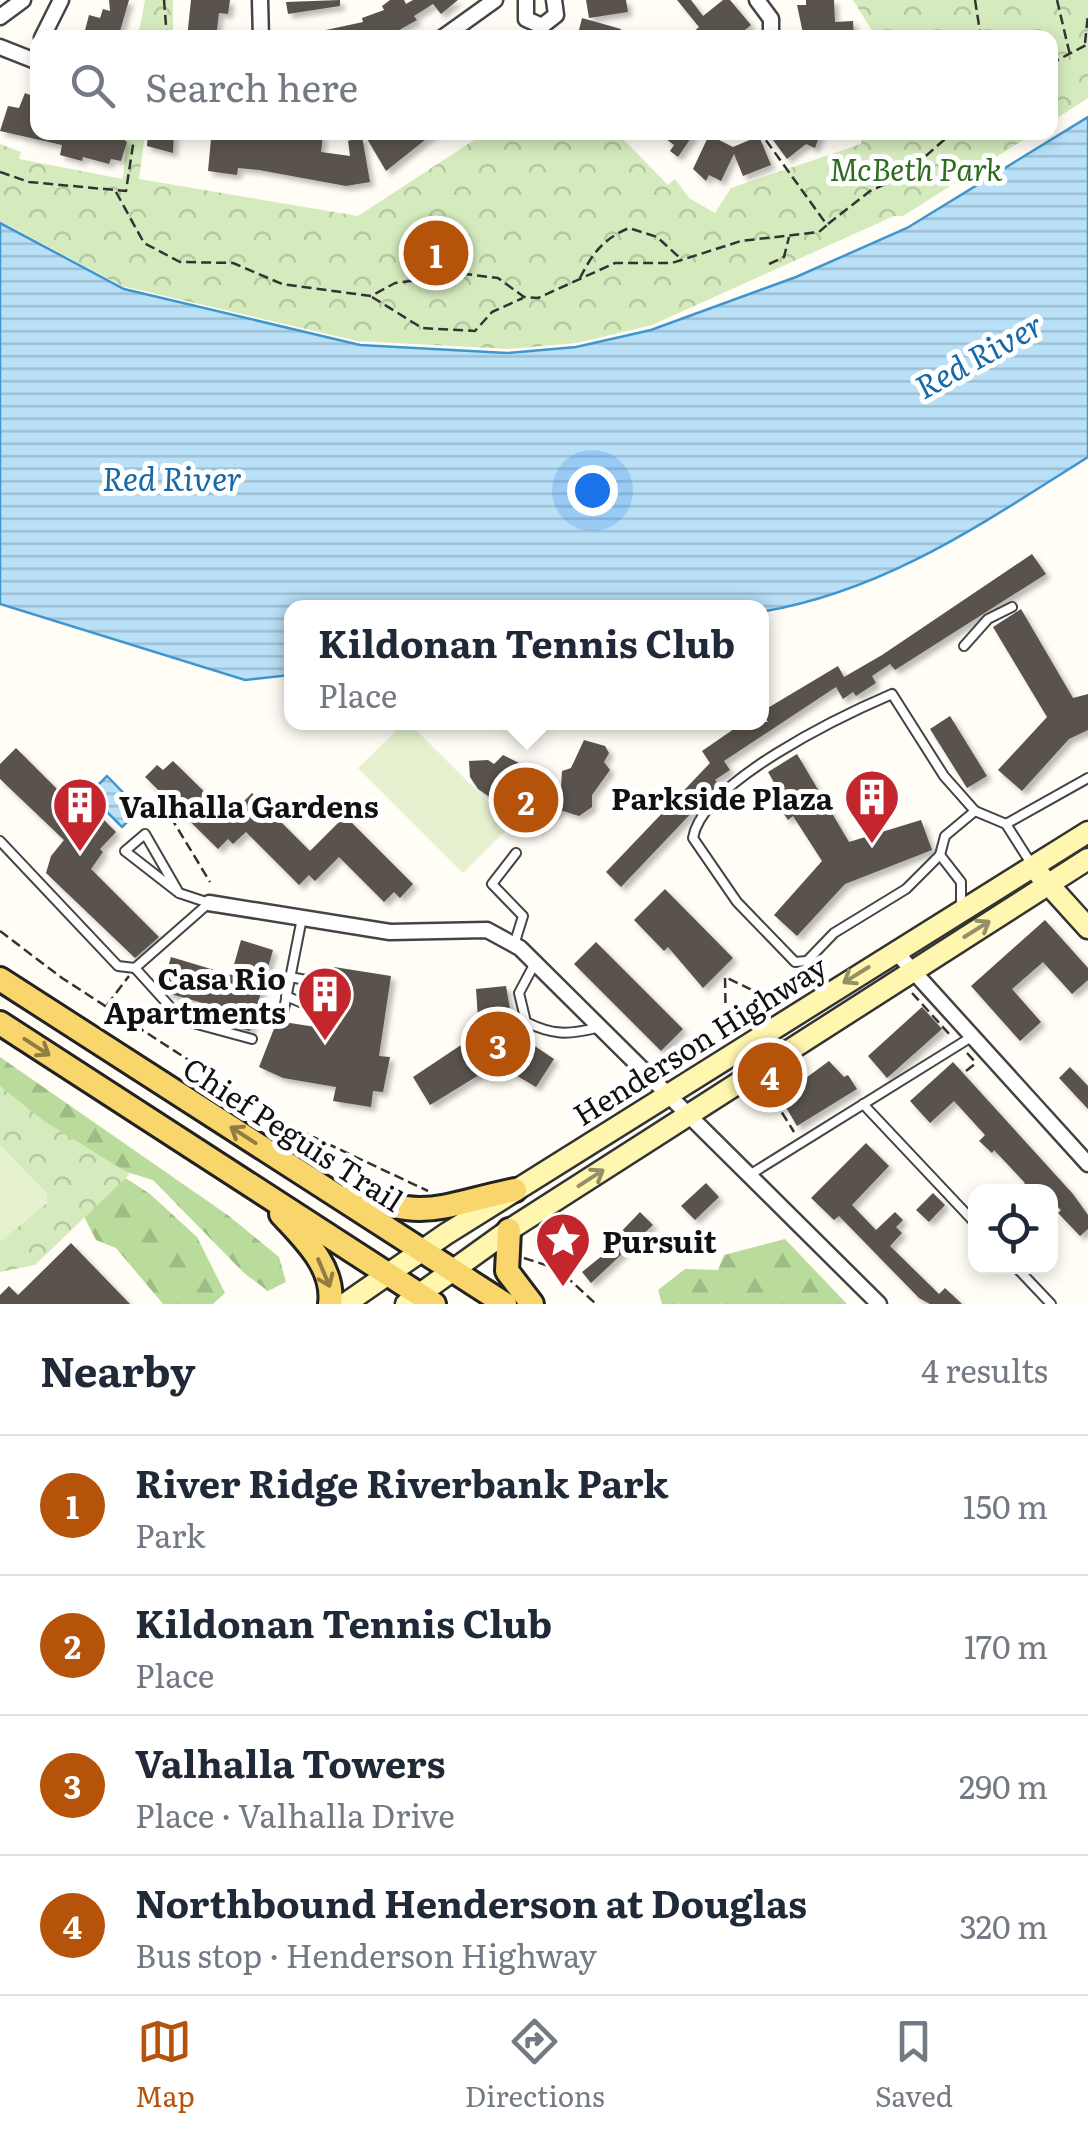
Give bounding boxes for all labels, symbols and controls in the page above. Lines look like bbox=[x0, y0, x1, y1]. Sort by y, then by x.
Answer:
search box bbox=[30, 30, 1058, 140]
text: Search here bbox=[145, 57, 358, 114]
icon: search bbox=[65, 58, 120, 113]
park label: McBeth Park bbox=[829, 146, 1003, 190]
pin: 1 bbox=[404, 216, 468, 290]
water label: Red River bbox=[905, 299, 1051, 409]
water label: Red River bbox=[102, 453, 242, 501]
your location bbox=[567, 465, 618, 516]
popup bbox=[284, 600, 769, 730]
text: Kildonan Tennis Club bbox=[318, 613, 735, 670]
text: Place bbox=[318, 670, 397, 718]
pin: 2 bbox=[494, 762, 558, 838]
building icon: Parkside Plaza bbox=[842, 767, 902, 846]
building icon: Valhalla Gardens bbox=[50, 775, 110, 854]
place label: Parkside Plaza bbox=[611, 775, 834, 819]
place label: Valhalla Gardens bbox=[119, 783, 379, 827]
one-way arrow bbox=[962, 918, 991, 939]
street label: Henderson Highway bbox=[564, 943, 835, 1135]
place label: Casa Rio Apartments bbox=[104, 955, 286, 1033]
building icon: Casa Rio Apartments bbox=[295, 964, 355, 1043]
one-way arrow bbox=[842, 965, 871, 985]
pin: 3 bbox=[466, 1006, 530, 1082]
one-way arrow bbox=[22, 1037, 51, 1058]
pin: 4 bbox=[738, 1038, 802, 1112]
street label: Chief Peguis Trail bbox=[175, 1045, 413, 1221]
one-way arrow bbox=[229, 1125, 258, 1146]
one-way arrow bbox=[577, 1167, 605, 1188]
map controls bbox=[968, 1184, 1058, 1274]
button: locate bbox=[968, 1184, 1058, 1274]
place icon: Pursuit bbox=[533, 1210, 593, 1289]
place label: Pursuit bbox=[602, 1218, 717, 1262]
one-way arrow bbox=[316, 1257, 334, 1288]
text: Nearby bbox=[40, 1338, 196, 1400]
text: 4 results bbox=[921, 1345, 1048, 1393]
text: River Ridge Riverbank Park bbox=[135, 1453, 669, 1510]
text: 1 bbox=[66, 1481, 79, 1529]
text: 150 m bbox=[963, 1481, 1048, 1529]
text: Park bbox=[135, 1510, 205, 1558]
text: Kildonan Tennis Club bbox=[135, 1593, 552, 1650]
text: 2 bbox=[64, 1621, 81, 1669]
text: 170 m bbox=[964, 1621, 1048, 1669]
text: Place bbox=[135, 1650, 214, 1698]
text: Valhalla Towers bbox=[135, 1733, 445, 1790]
text: 3 bbox=[64, 1761, 81, 1809]
text: 290 m bbox=[959, 1761, 1048, 1809]
text: Place · Valhalla Drive bbox=[135, 1790, 455, 1838]
text: Northbound Henderson at Douglas bbox=[135, 1873, 807, 1930]
text: 4 bbox=[63, 1901, 82, 1949]
text: 320 m bbox=[959, 1901, 1048, 1949]
text: Bus stop · Henderson Highway bbox=[135, 1930, 597, 1978]
tab: Map bbox=[135, 2014, 195, 2116]
tab: Directions bbox=[465, 2014, 605, 2116]
tab: Saved bbox=[875, 2014, 953, 2116]

